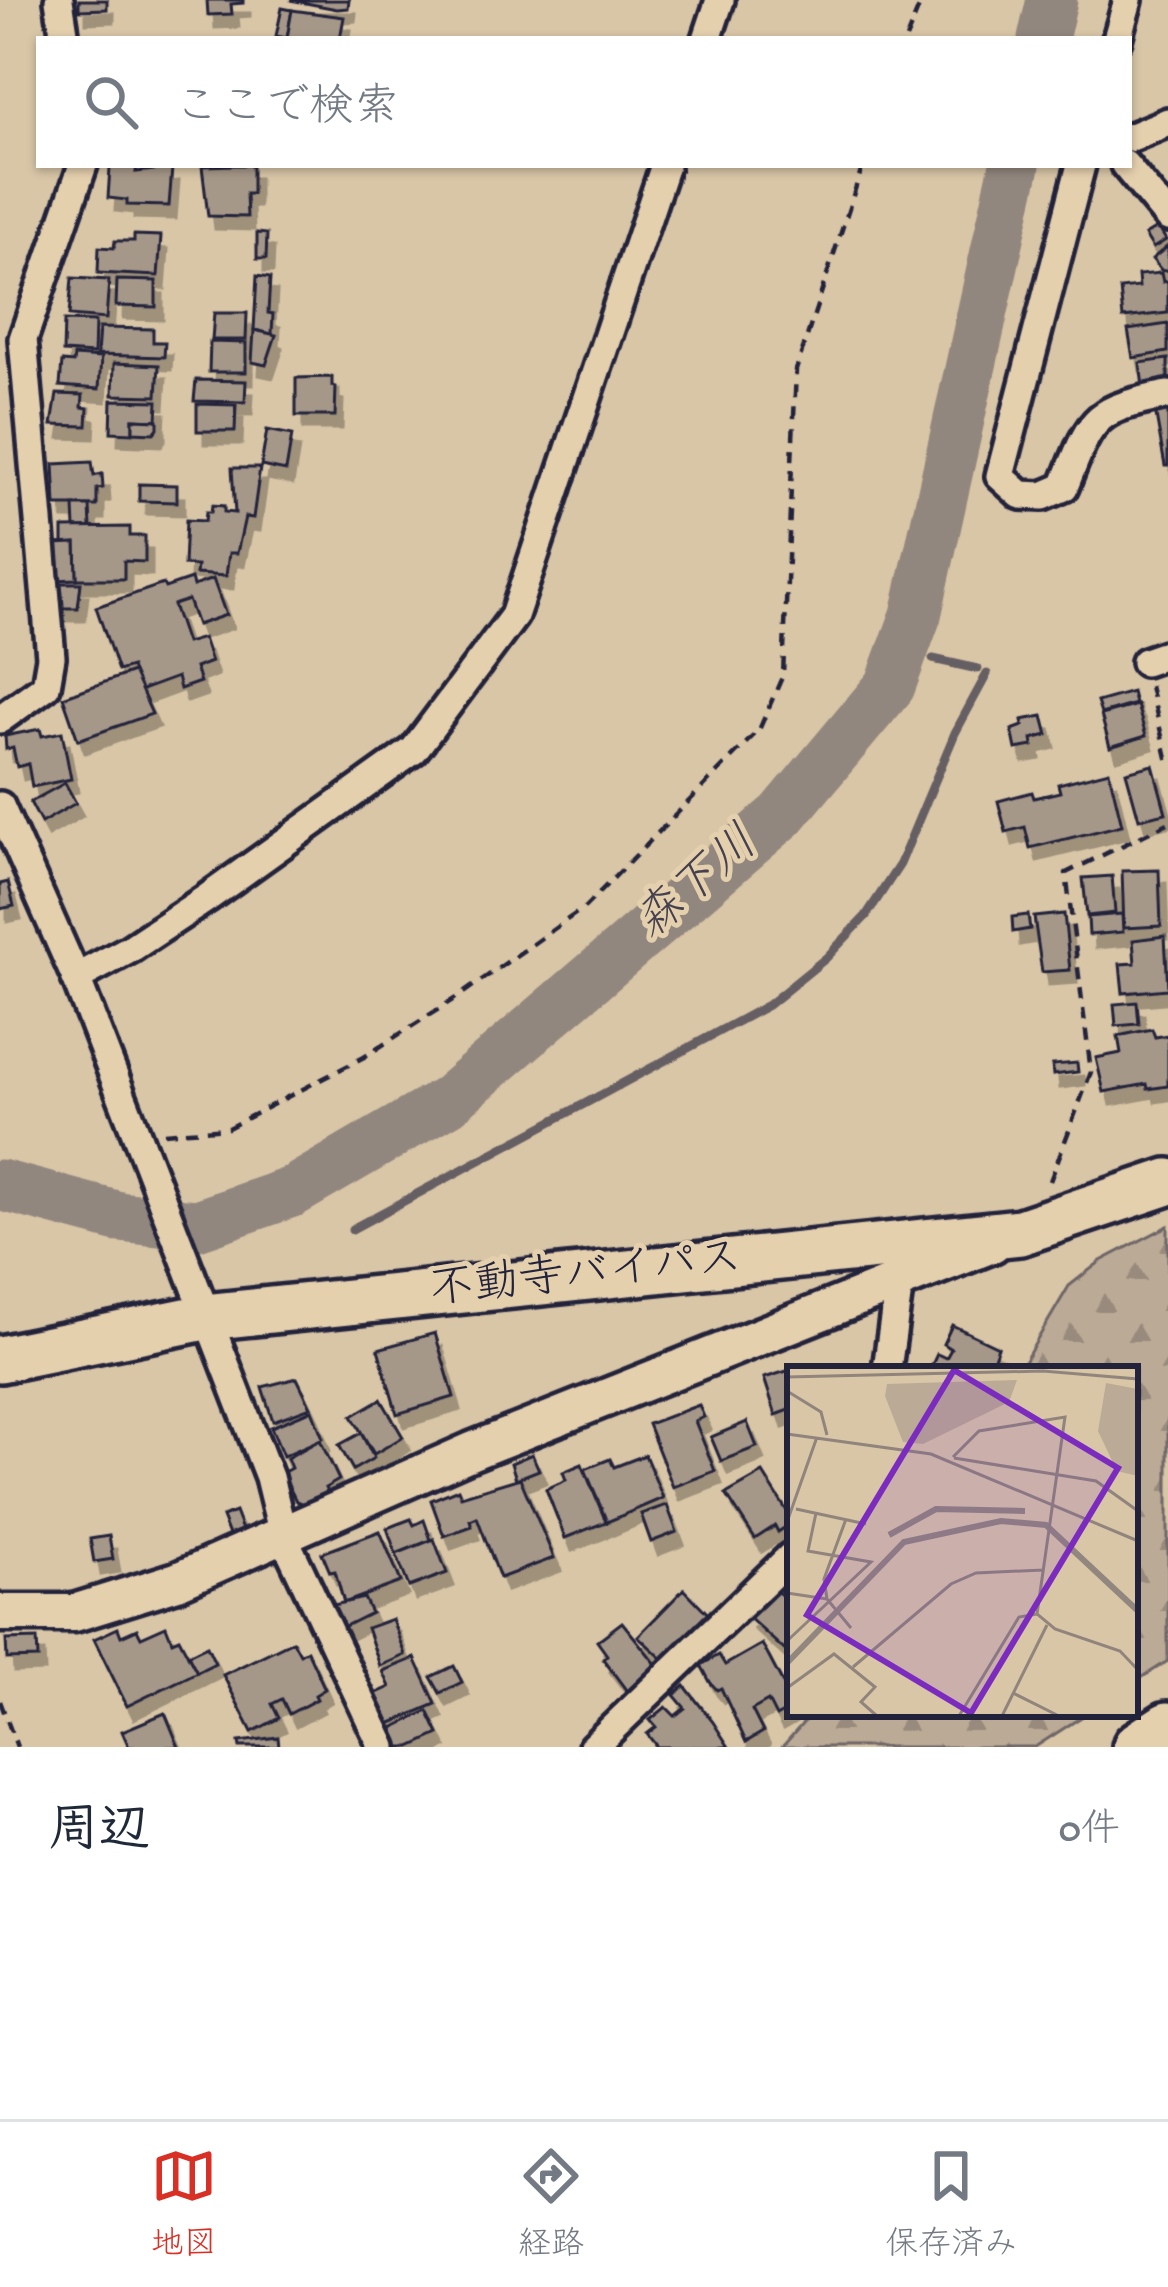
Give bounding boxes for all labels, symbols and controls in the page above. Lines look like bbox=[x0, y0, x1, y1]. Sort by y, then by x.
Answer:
search box bbox=[36, 36, 1132, 168]
icon: search bbox=[78, 69, 144, 135]
text: ここで検索 bbox=[174, 84, 399, 137]
water label: 森下川 bbox=[624, 815, 772, 955]
street label: 不動寺バイパス bbox=[427, 1232, 745, 1320]
inset map bbox=[787, 1366, 1138, 1717]
text: 周辺 bbox=[48, 1805, 150, 1865]
text: 0件 bbox=[1059, 1810, 1120, 1856]
tab: 地図 bbox=[151, 2143, 217, 2266]
tab: 経路 bbox=[518, 2143, 584, 2266]
tab: 保存済み bbox=[885, 2143, 1017, 2266]

